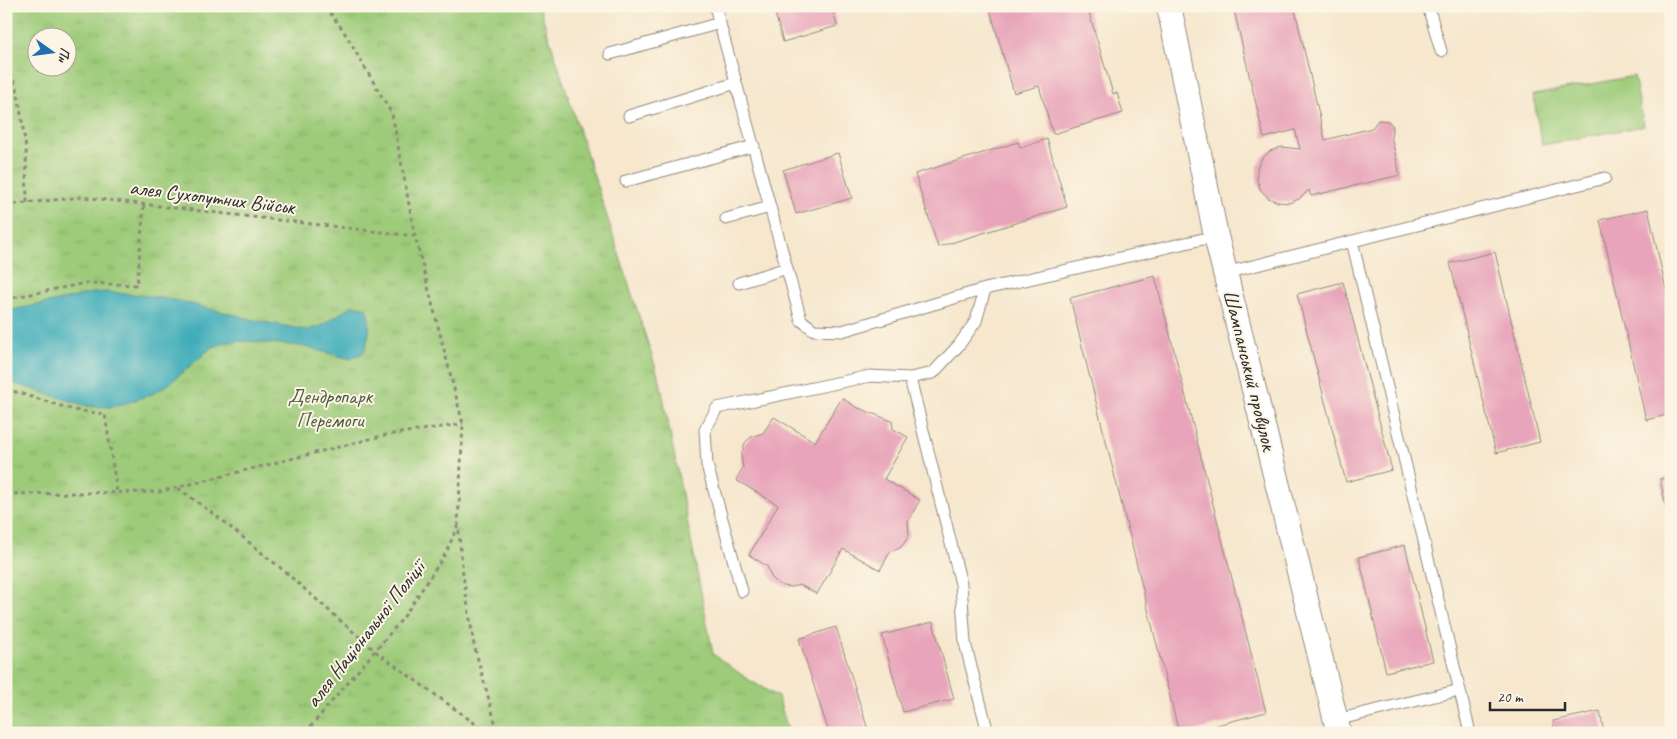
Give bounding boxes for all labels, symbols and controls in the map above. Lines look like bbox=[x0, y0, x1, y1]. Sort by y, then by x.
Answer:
north arrow bbox=[28, 28, 78, 78]
text: Пн bbox=[54, 46, 74, 65]
street label: алея Сухопутних Військ bbox=[128, 174, 297, 220]
street label: Шампанський провулок bbox=[1217, 287, 1283, 455]
park label: Дендропарк Перемоги bbox=[288, 383, 374, 433]
street label: алея Національної Поліції bbox=[300, 552, 433, 713]
scale bar bbox=[1490, 679, 1564, 711]
text: 20 m bbox=[1497, 688, 1524, 707]

